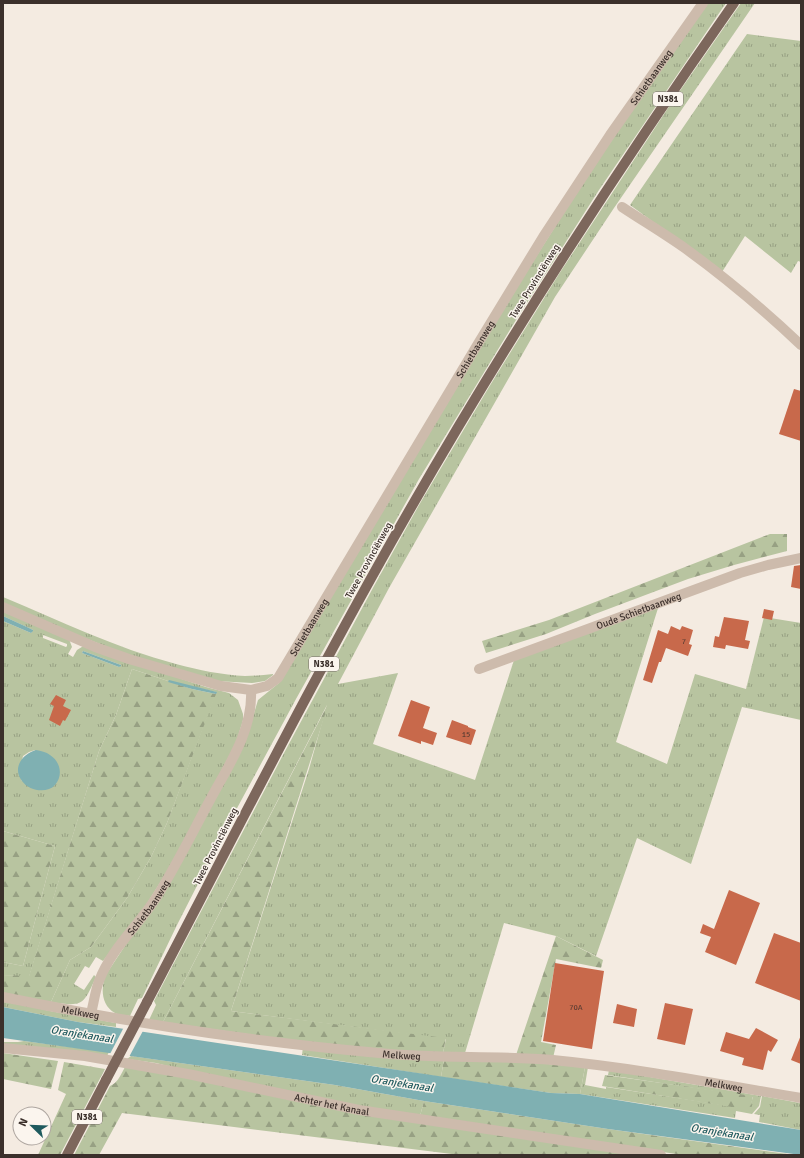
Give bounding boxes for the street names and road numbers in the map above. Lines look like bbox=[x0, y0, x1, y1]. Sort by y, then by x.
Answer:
street label: Schietbaanweg bbox=[628, 48, 675, 108]
road number: N381 bbox=[653, 92, 683, 106]
street label: Twee Provinciënweg bbox=[507, 242, 563, 321]
street label: Schietbaanweg bbox=[454, 319, 498, 381]
street label: Twee Provinciënweg bbox=[343, 520, 395, 601]
street label: Oude Schietbaanweg bbox=[595, 590, 683, 632]
street label: Schietbaanweg bbox=[287, 597, 331, 659]
road number: N381 bbox=[309, 657, 339, 671]
street label: Twee Provinciënweg bbox=[191, 806, 241, 887]
street label: Schietbaanweg bbox=[125, 878, 173, 938]
street label: Melkweg bbox=[60, 1004, 100, 1022]
street label: Melkweg bbox=[382, 1048, 421, 1063]
street label: Melkweg bbox=[704, 1076, 744, 1095]
street label: Achter het Kanaal bbox=[293, 1092, 370, 1118]
road number: N381 bbox=[72, 1110, 102, 1124]

